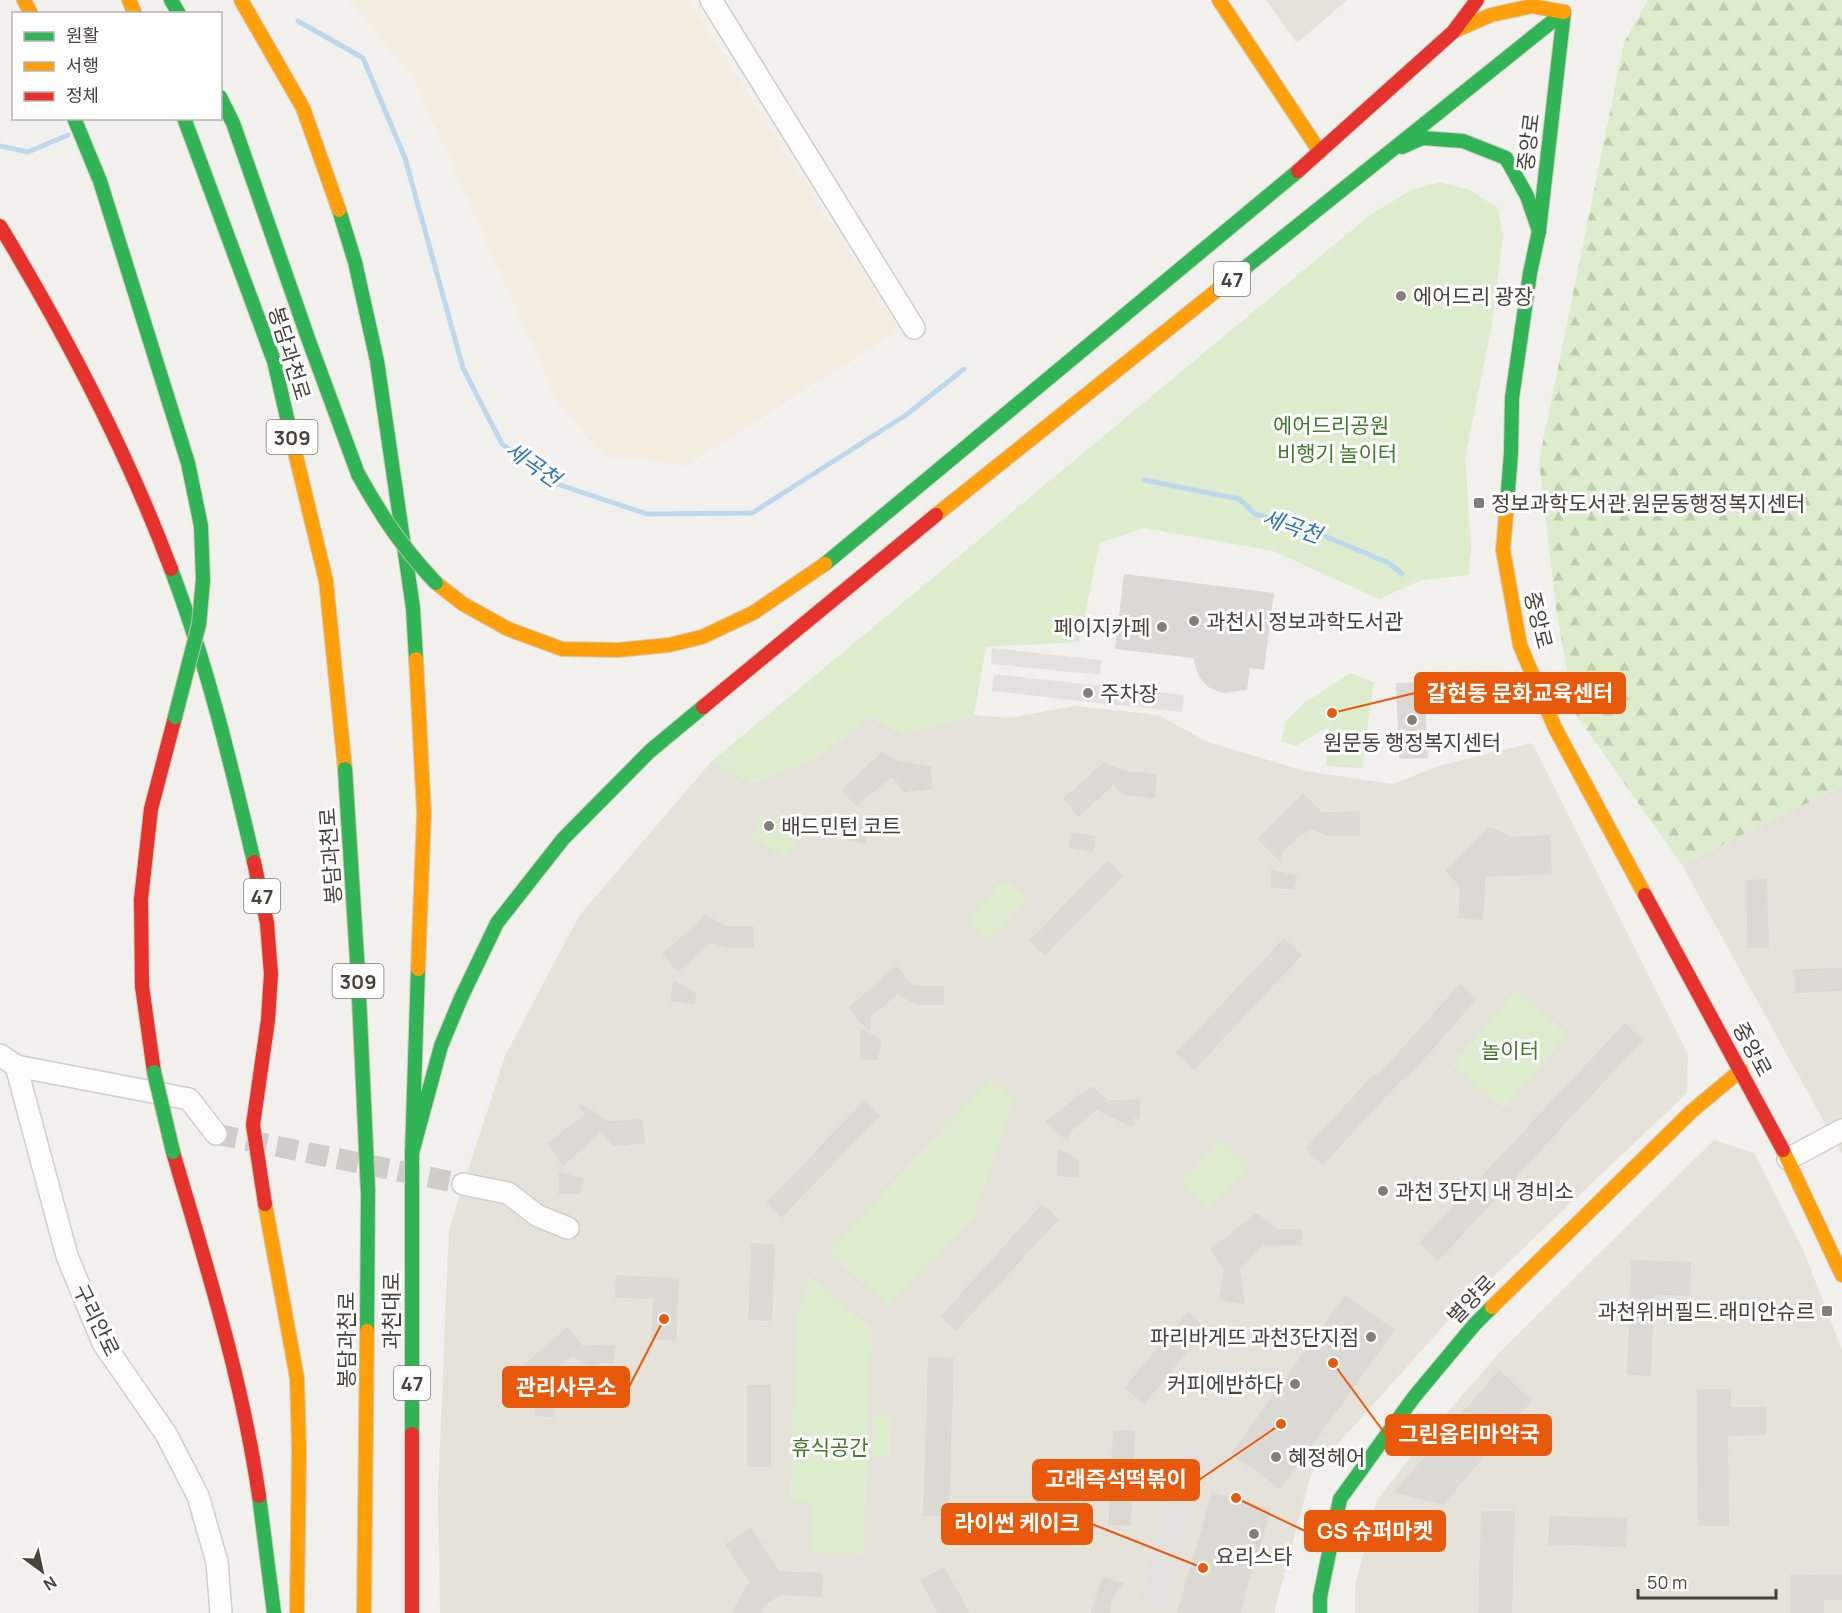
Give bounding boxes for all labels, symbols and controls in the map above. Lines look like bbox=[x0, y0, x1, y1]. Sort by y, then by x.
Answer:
legend bbox=[12, 12, 222, 120]
text: 원활 bbox=[66, 23, 99, 47]
text: 서행 bbox=[66, 53, 99, 77]
text: 정체 bbox=[66, 83, 99, 107]
street label: 중앙로 bbox=[1511, 112, 1545, 172]
road number: 47 bbox=[1214, 262, 1250, 296]
place label: 에어드리 광장 bbox=[1413, 282, 1533, 310]
marker: 에어드리 광장 bbox=[1394, 289, 1408, 303]
street label: 봉담과천로 bbox=[262, 303, 318, 403]
park label: 에어드리공원 bbox=[1273, 411, 1389, 439]
road number: 309 bbox=[266, 420, 318, 454]
water label: 세곡천 bbox=[500, 434, 569, 495]
park label: 비행기 놀이터 bbox=[1277, 439, 1397, 467]
place label: 정보과학도서관.원문동행정복지센터 bbox=[1491, 489, 1805, 517]
marker: 정보과학도서관.원문동행정복지센터 bbox=[1472, 496, 1486, 510]
water label: 세곡천 bbox=[1258, 502, 1328, 551]
street label: 중앙로 bbox=[1518, 588, 1560, 652]
place label: 과천시 정보과학도서관 bbox=[1206, 607, 1403, 635]
place label: 페이지카페 bbox=[1053, 613, 1150, 641]
marker: 과천시 정보과학도서관 bbox=[1187, 614, 1201, 628]
marker: 페이지카페 bbox=[1155, 620, 1169, 634]
callout: 갈현동 문화교육센터 bbox=[1415, 673, 1625, 713]
text: 갈현동 문화교육센터 bbox=[1427, 678, 1613, 708]
place label: 주차장 bbox=[1100, 679, 1158, 707]
marker: 주차장 bbox=[1081, 686, 1095, 700]
marker: 원문동 행정복지센터 bbox=[1405, 713, 1419, 727]
place label: 원문동 행정복지센터 bbox=[1323, 728, 1501, 756]
street label: 봉담과천로 bbox=[313, 807, 347, 905]
place label: 배드민턴 코트 bbox=[781, 812, 901, 840]
marker: 배드민턴 코트 bbox=[762, 819, 776, 833]
road number: 47 bbox=[244, 879, 280, 913]
road number: 309 bbox=[332, 964, 384, 998]
street label: 중앙로 bbox=[1727, 1017, 1779, 1081]
park label: 놀이터 bbox=[1481, 1036, 1539, 1064]
place label: 과천 3단지 내 경비소 bbox=[1395, 1177, 1574, 1205]
marker: 과천 3단지 내 경비소 bbox=[1376, 1184, 1390, 1198]
street label: 별양로 bbox=[1441, 1268, 1501, 1330]
street label: 과천대로 bbox=[377, 1272, 405, 1350]
street label: 구리안로 bbox=[67, 1279, 127, 1361]
street label: 봉담과천로 bbox=[332, 1292, 360, 1388]
place label: 과천위버필드.래미안슈르 bbox=[1597, 1297, 1815, 1325]
marker: 과천위버필드.래미안슈르 bbox=[1820, 1304, 1834, 1318]
place label: 파리바게뜨 과천3단지점 bbox=[1150, 1323, 1359, 1351]
marker: 파리바게뜨 과천3단지점 bbox=[1364, 1330, 1378, 1344]
road number: 47 bbox=[394, 1366, 430, 1400]
callout: 관리사무소 bbox=[503, 1367, 629, 1407]
place label: 커피에반하다 bbox=[1167, 1370, 1283, 1398]
text: 관리사무소 bbox=[515, 1372, 617, 1402]
marker: 커피에반하다 bbox=[1288, 1377, 1302, 1391]
callout: 그린옵티마약국 bbox=[1386, 1415, 1551, 1455]
text: 그린옵티마약국 bbox=[1398, 1419, 1540, 1449]
park label: 휴식공간 bbox=[791, 1433, 869, 1461]
place label: 혜정헤어 bbox=[1288, 1443, 1365, 1471]
marker: 혜정헤어 bbox=[1269, 1450, 1283, 1464]
callout: 고래즉석떡볶이 bbox=[1033, 1460, 1199, 1500]
text: 고래즉석떡볶이 bbox=[1045, 1464, 1187, 1494]
callout: 라이썬 케이크 bbox=[942, 1504, 1092, 1544]
text: 라이썬 케이크 bbox=[954, 1508, 1080, 1538]
callout: GS 슈퍼마켓 bbox=[1305, 1511, 1445, 1551]
text: GS 슈퍼마켓 bbox=[1317, 1516, 1433, 1546]
marker: 요리스타 bbox=[1247, 1527, 1261, 1541]
north arrow bbox=[12, 1541, 72, 1601]
place label: 요리스타 bbox=[1215, 1542, 1293, 1570]
scale bar bbox=[1638, 1562, 1776, 1600]
text: 50 m bbox=[1647, 1570, 1687, 1594]
text: N bbox=[39, 1571, 61, 1596]

